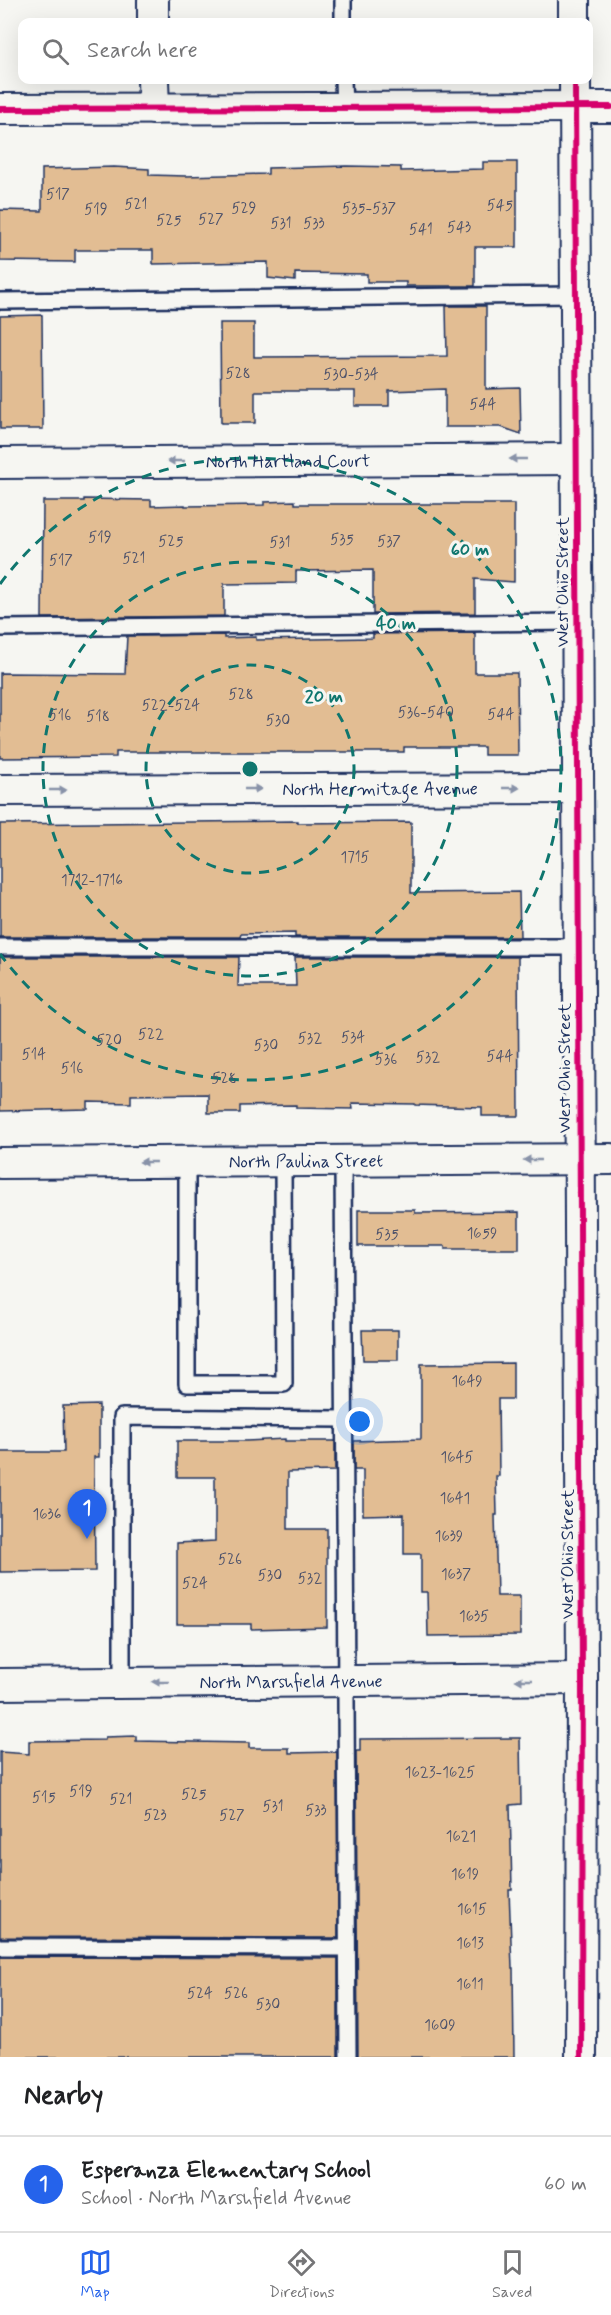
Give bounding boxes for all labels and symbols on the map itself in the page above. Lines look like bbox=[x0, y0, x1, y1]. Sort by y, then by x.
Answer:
house number: 517 bbox=[46, 185, 70, 205]
house number: 521 bbox=[125, 195, 147, 215]
house number: 545 bbox=[487, 196, 513, 216]
house number: 529 bbox=[232, 199, 256, 219]
house number: 535-537 bbox=[342, 199, 396, 219]
house number: 519 bbox=[84, 200, 108, 220]
house number: 527 bbox=[198, 210, 224, 230]
house number: 525 bbox=[156, 211, 182, 231]
house number: 531 bbox=[270, 214, 292, 234]
house number: 533 bbox=[303, 214, 325, 234]
house number: 543 bbox=[447, 218, 471, 238]
house number: 541 bbox=[409, 220, 433, 240]
house number: 528 bbox=[225, 364, 251, 384]
house number: 530-534 bbox=[323, 365, 379, 385]
house number: 544 bbox=[470, 395, 497, 415]
street label: North Hartland Court bbox=[206, 449, 370, 475]
one-way arrow bbox=[508, 454, 527, 464]
one-way arrow bbox=[166, 456, 185, 466]
street label: West Ohio Street bbox=[551, 516, 575, 647]
house number: 519 bbox=[88, 528, 112, 548]
house number: 535 bbox=[330, 530, 354, 550]
house number: 525 bbox=[158, 532, 184, 552]
house number: 537 bbox=[377, 532, 401, 552]
house number: 531 bbox=[269, 533, 291, 553]
text: 60 m bbox=[451, 538, 489, 562]
house number: 521 bbox=[123, 549, 145, 569]
house number: 517 bbox=[49, 551, 73, 571]
text: 40 m bbox=[376, 612, 416, 636]
house number: 528 bbox=[228, 685, 254, 705]
text: 20 m bbox=[305, 685, 343, 709]
house number: 522-524 bbox=[142, 696, 200, 716]
house number: 536-540 bbox=[398, 703, 454, 723]
house number: 544 bbox=[488, 705, 515, 725]
house number: 516 bbox=[49, 706, 71, 726]
house number: 518 bbox=[86, 707, 110, 727]
house number: 530 bbox=[266, 711, 290, 731]
centre of rings bbox=[240, 759, 260, 779]
street label: North Hermitage Avenue bbox=[282, 777, 478, 804]
one-way arrow bbox=[502, 783, 521, 793]
one-way arrow bbox=[244, 784, 263, 794]
one-way arrow bbox=[49, 785, 68, 795]
house number: 1715 bbox=[340, 848, 370, 868]
house number: 1712-1716 bbox=[61, 871, 123, 891]
street label: West Ohio Street bbox=[553, 1002, 577, 1133]
house number: 522 bbox=[138, 1025, 164, 1045]
house number: 534 bbox=[341, 1028, 365, 1048]
house number: 532 bbox=[298, 1029, 322, 1049]
house number: 520 bbox=[96, 1031, 122, 1051]
house number: 530 bbox=[254, 1036, 278, 1056]
house number: 514 bbox=[22, 1045, 46, 1065]
house number: 544 bbox=[487, 1047, 514, 1067]
house number: 532 bbox=[416, 1048, 440, 1068]
house number: 536 bbox=[375, 1050, 397, 1070]
house number: 516 bbox=[61, 1059, 83, 1079]
house number: 528 bbox=[211, 1069, 237, 1089]
street label: North Paulina Street bbox=[229, 1149, 384, 1175]
one-way arrow bbox=[522, 1155, 541, 1165]
one-way arrow bbox=[138, 1157, 157, 1167]
house number: 1659 bbox=[467, 1224, 497, 1244]
house number: 535 bbox=[375, 1225, 399, 1245]
house number: 1649 bbox=[451, 1372, 483, 1392]
your location bbox=[345, 1407, 374, 1436]
house number: 1645 bbox=[441, 1448, 473, 1468]
street label: West Ohio Street bbox=[556, 1488, 580, 1619]
house number: 1641 bbox=[440, 1489, 470, 1509]
pin: 1 bbox=[68, 1490, 106, 1539]
house number: 1636 bbox=[33, 1505, 62, 1525]
house number: 1639 bbox=[435, 1527, 463, 1547]
house number: 526 bbox=[218, 1550, 242, 1570]
house number: 1637 bbox=[441, 1565, 471, 1585]
house number: 530 bbox=[258, 1566, 282, 1586]
house number: 532 bbox=[298, 1569, 322, 1589]
house number: 524 bbox=[182, 1574, 208, 1594]
house number: 1635 bbox=[459, 1607, 489, 1627]
street label: North Marshfield Avenue bbox=[199, 1670, 383, 1695]
one-way arrow bbox=[514, 1675, 533, 1684]
one-way arrow bbox=[151, 1677, 170, 1687]
house number: 1623-1625 bbox=[405, 1763, 475, 1783]
house number: 519 bbox=[69, 1782, 93, 1802]
house number: 525 bbox=[181, 1785, 207, 1805]
house number: 515 bbox=[32, 1788, 56, 1808]
house number: 521 bbox=[110, 1790, 132, 1810]
house number: 531 bbox=[262, 1797, 284, 1817]
house number: 533 bbox=[305, 1801, 327, 1821]
house number: 523 bbox=[143, 1806, 167, 1826]
house number: 527 bbox=[219, 1806, 245, 1826]
house number: 1621 bbox=[446, 1827, 476, 1847]
house number: 1619 bbox=[451, 1865, 479, 1885]
house number: 1615 bbox=[457, 1900, 487, 1920]
house number: 1613 bbox=[456, 1934, 484, 1954]
house number: 1611 bbox=[456, 1975, 484, 1995]
house number: 524 bbox=[187, 1984, 213, 2004]
house number: 526 bbox=[224, 1984, 248, 2004]
house number: 530 bbox=[256, 1995, 280, 2015]
house number: 1609 bbox=[424, 2016, 456, 2036]

